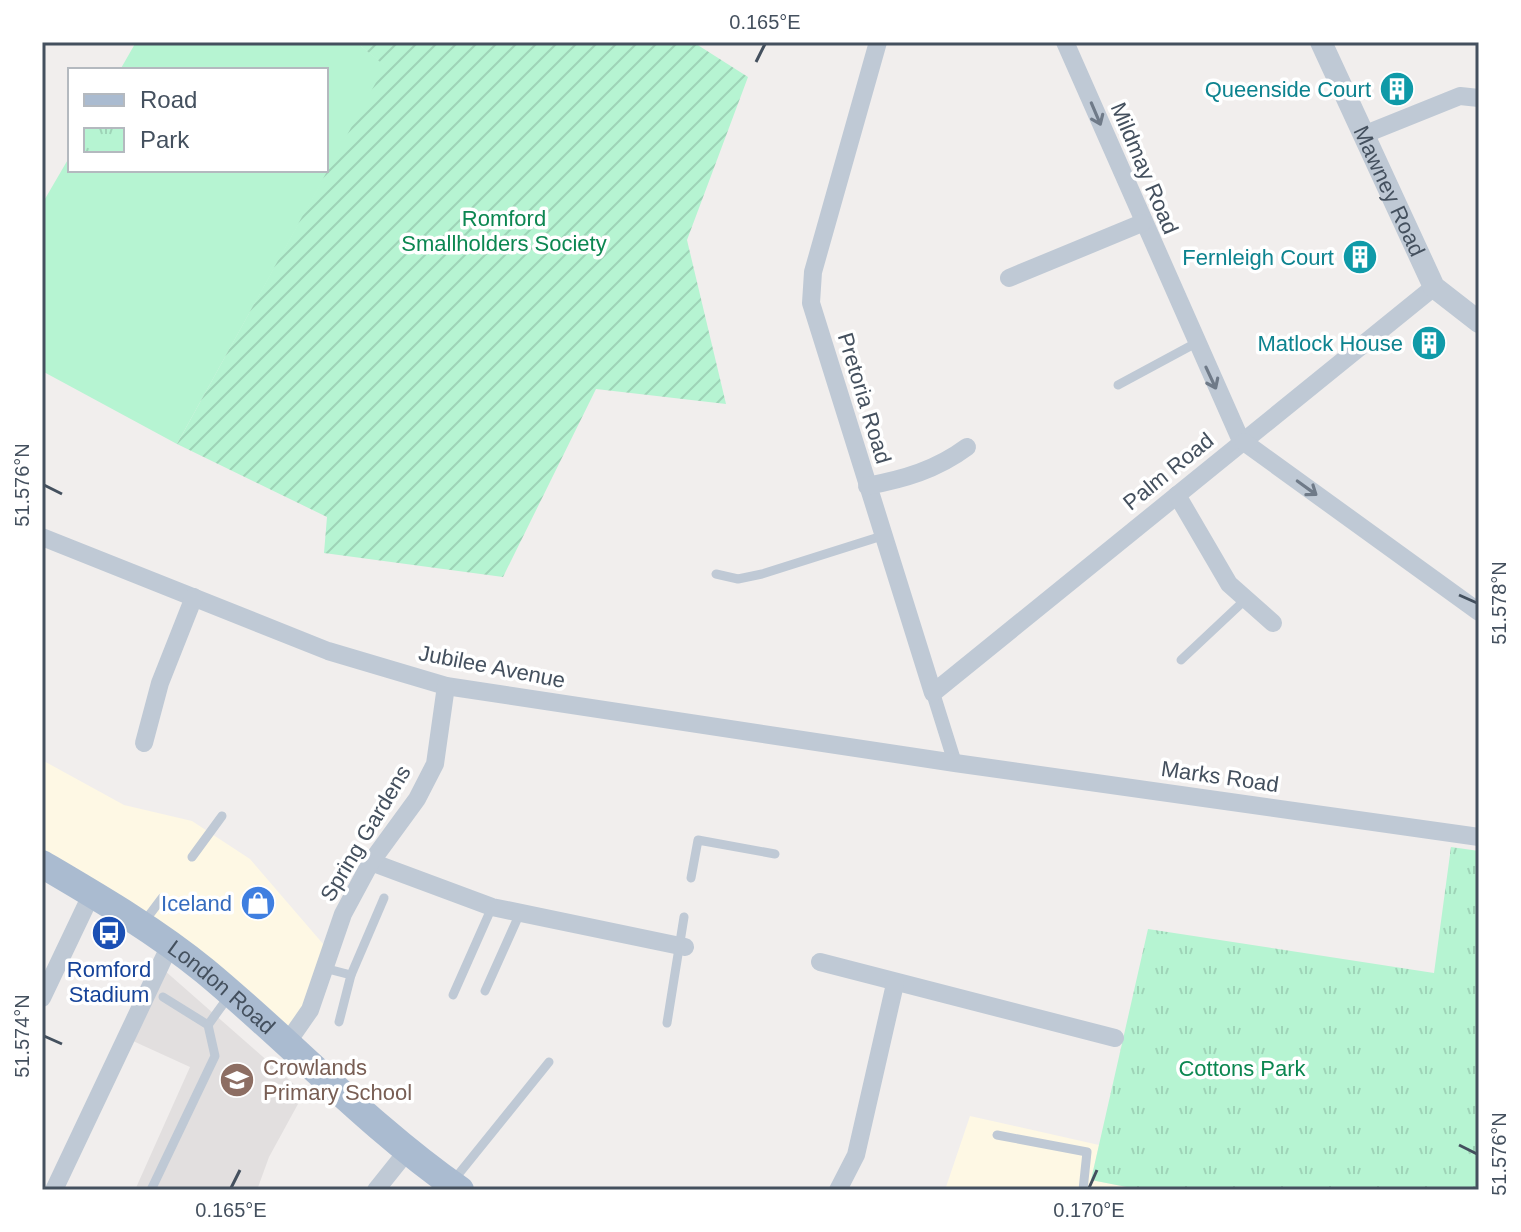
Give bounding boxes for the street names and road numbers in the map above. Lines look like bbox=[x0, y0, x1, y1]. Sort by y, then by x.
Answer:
street label: Mildmay Road bbox=[1106, 99, 1184, 238]
street label: Mawney Road bbox=[1348, 122, 1430, 260]
street label: Pretoria Road bbox=[833, 330, 896, 467]
street label: Palm Road bbox=[1118, 427, 1218, 515]
street label: Jubilee Avenue bbox=[416, 640, 567, 693]
street label: Marks Road bbox=[1159, 756, 1280, 797]
street label: Spring Gardens bbox=[315, 761, 416, 906]
street label: London Road bbox=[163, 935, 280, 1039]

